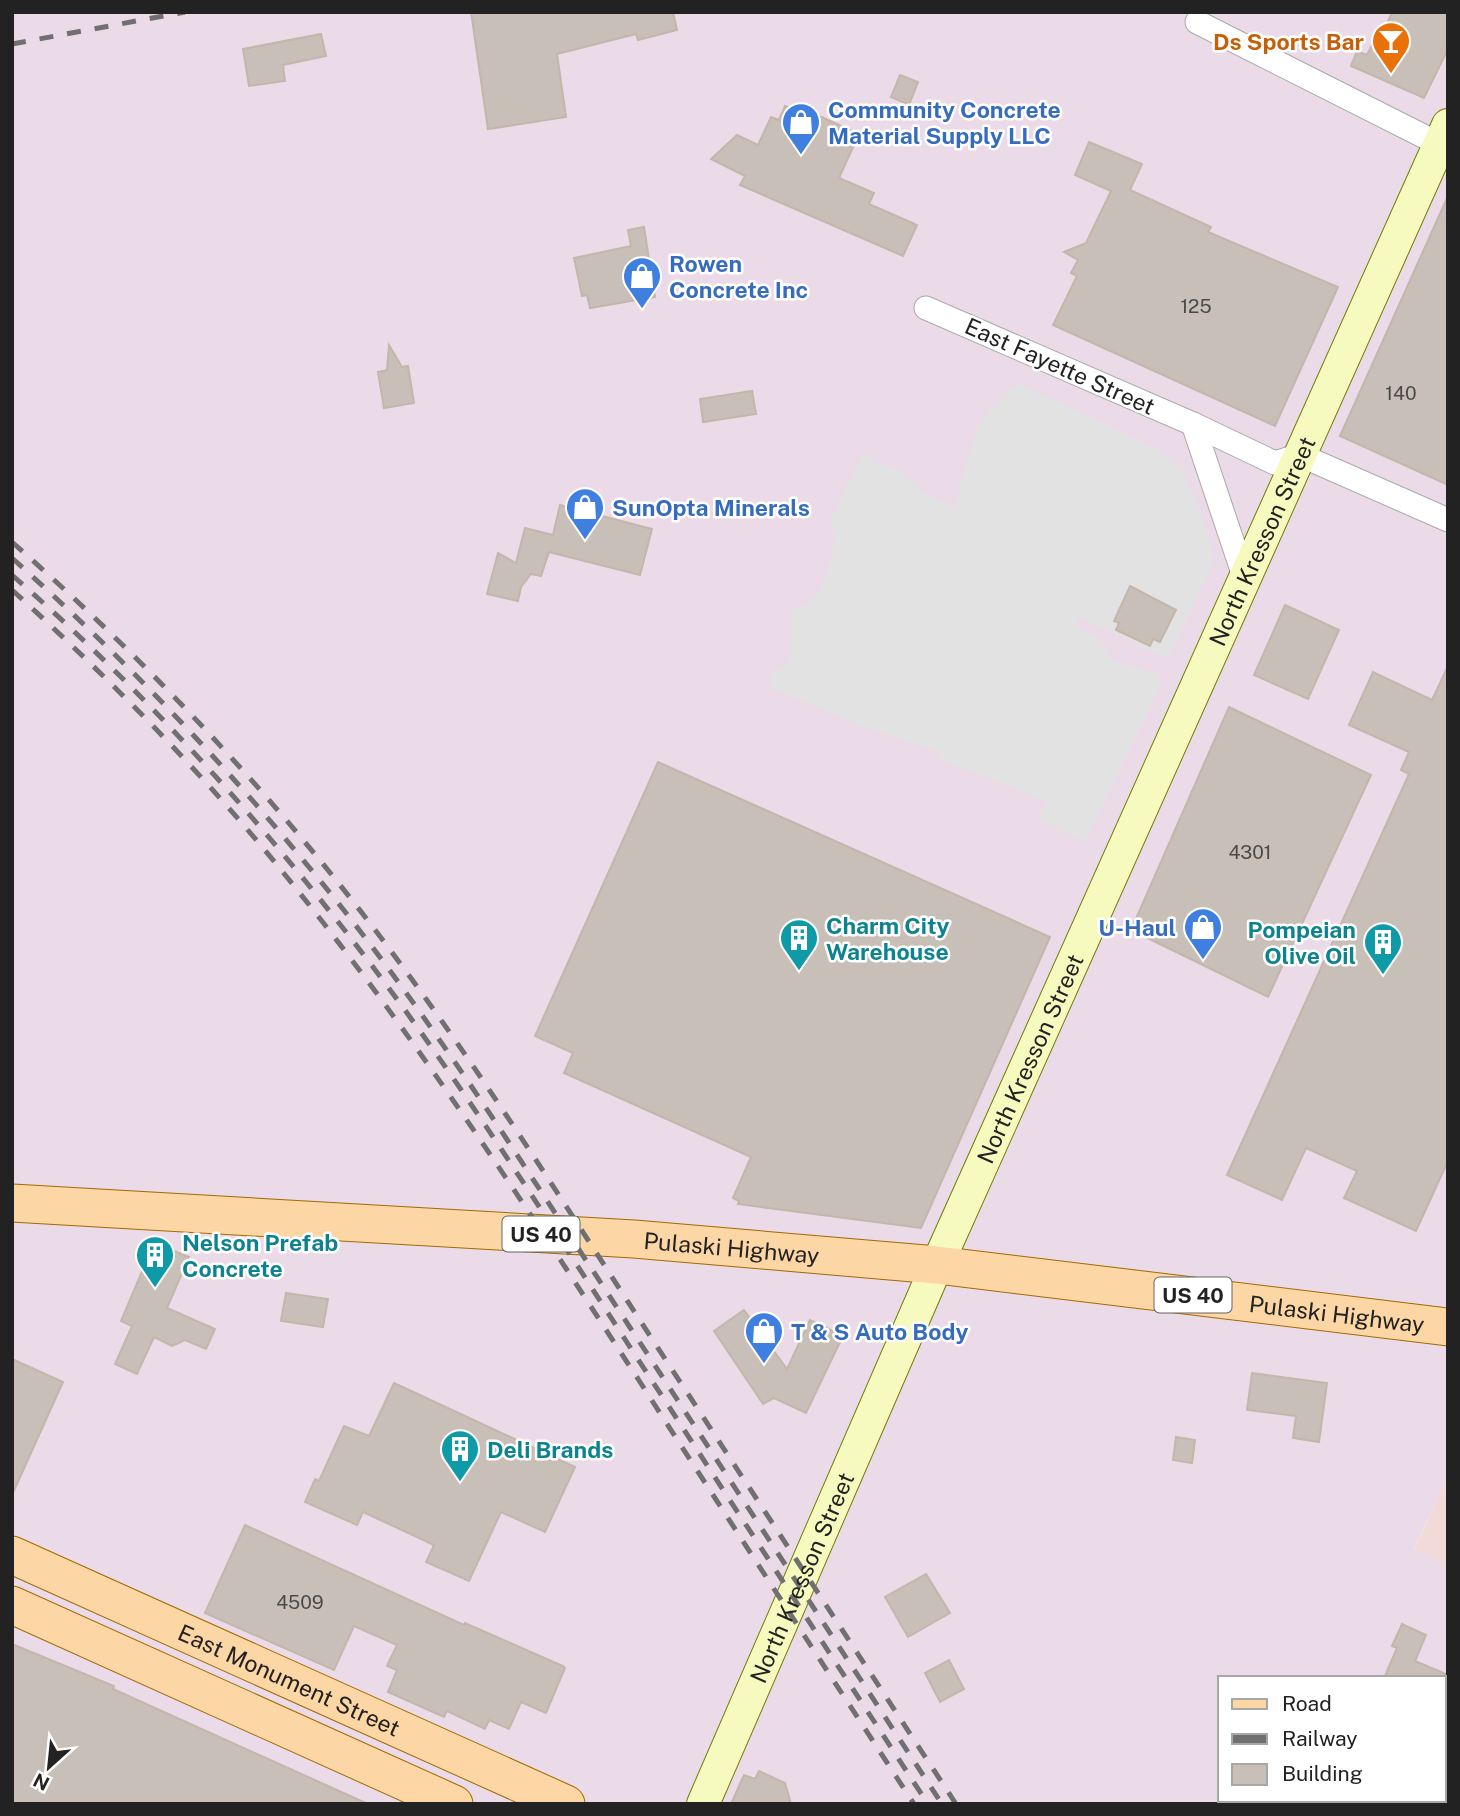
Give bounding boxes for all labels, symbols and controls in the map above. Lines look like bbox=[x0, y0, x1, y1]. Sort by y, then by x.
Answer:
bar icon: Ds Sports Bar bbox=[1370, 20, 1412, 75]
place label: Ds Sports Bar bbox=[1213, 28, 1364, 55]
place label: Community Concrete Material Supply LLC bbox=[828, 96, 1061, 149]
shop icon: Community Concrete Material Supply LLC bbox=[780, 101, 822, 156]
place label: Rowen Concrete Inc bbox=[669, 250, 808, 303]
shop icon: Rowen Concrete Inc bbox=[621, 255, 663, 310]
house number: 125 bbox=[1180, 295, 1212, 317]
street label: East Fayette Street bbox=[961, 312, 1159, 420]
house number: 140 bbox=[1385, 382, 1417, 404]
street label: North Kresson Street bbox=[1203, 432, 1320, 650]
shop icon: SunOpta Minerals bbox=[564, 486, 606, 541]
place label: SunOpta Minerals bbox=[612, 494, 810, 521]
house number: 4301 bbox=[1228, 841, 1272, 863]
shop icon: U-Haul bbox=[1182, 906, 1224, 961]
place label: Charm City Warehouse bbox=[826, 912, 950, 965]
place label: U-Haul bbox=[1098, 914, 1176, 941]
place label: Pompeian Olive Oil bbox=[1248, 916, 1356, 969]
building icon: Charm City Warehouse bbox=[778, 917, 820, 972]
building icon: Pompeian Olive Oil bbox=[1362, 921, 1404, 976]
street label: North Kresson Street bbox=[971, 950, 1088, 1167]
road number: US 40 bbox=[503, 1216, 580, 1252]
street label: Pulaski Highway bbox=[643, 1226, 821, 1268]
place label: Nelson Prefab Concrete bbox=[182, 1229, 338, 1282]
building icon: Nelson Prefab Concrete bbox=[134, 1234, 176, 1289]
road number: US 40 bbox=[1154, 1278, 1232, 1312]
street label: Pulaski Highway bbox=[1248, 1290, 1426, 1338]
shop icon: T & S Auto Body bbox=[743, 1310, 785, 1365]
place label: T & S Auto Body bbox=[791, 1318, 968, 1345]
building icon: Deli Brands bbox=[439, 1428, 481, 1483]
place label: Deli Brands bbox=[487, 1436, 613, 1463]
street label: North Kresson Street bbox=[744, 1468, 859, 1687]
house number: 4509 bbox=[276, 1591, 324, 1613]
street label: East Monument Street bbox=[174, 1618, 404, 1741]
legend bbox=[1218, 1676, 1446, 1802]
text: Road bbox=[1282, 1691, 1332, 1716]
text: Railway bbox=[1282, 1726, 1358, 1751]
north arrow bbox=[14, 1732, 84, 1802]
text: Building bbox=[1282, 1761, 1363, 1786]
text: N bbox=[30, 1769, 53, 1795]

